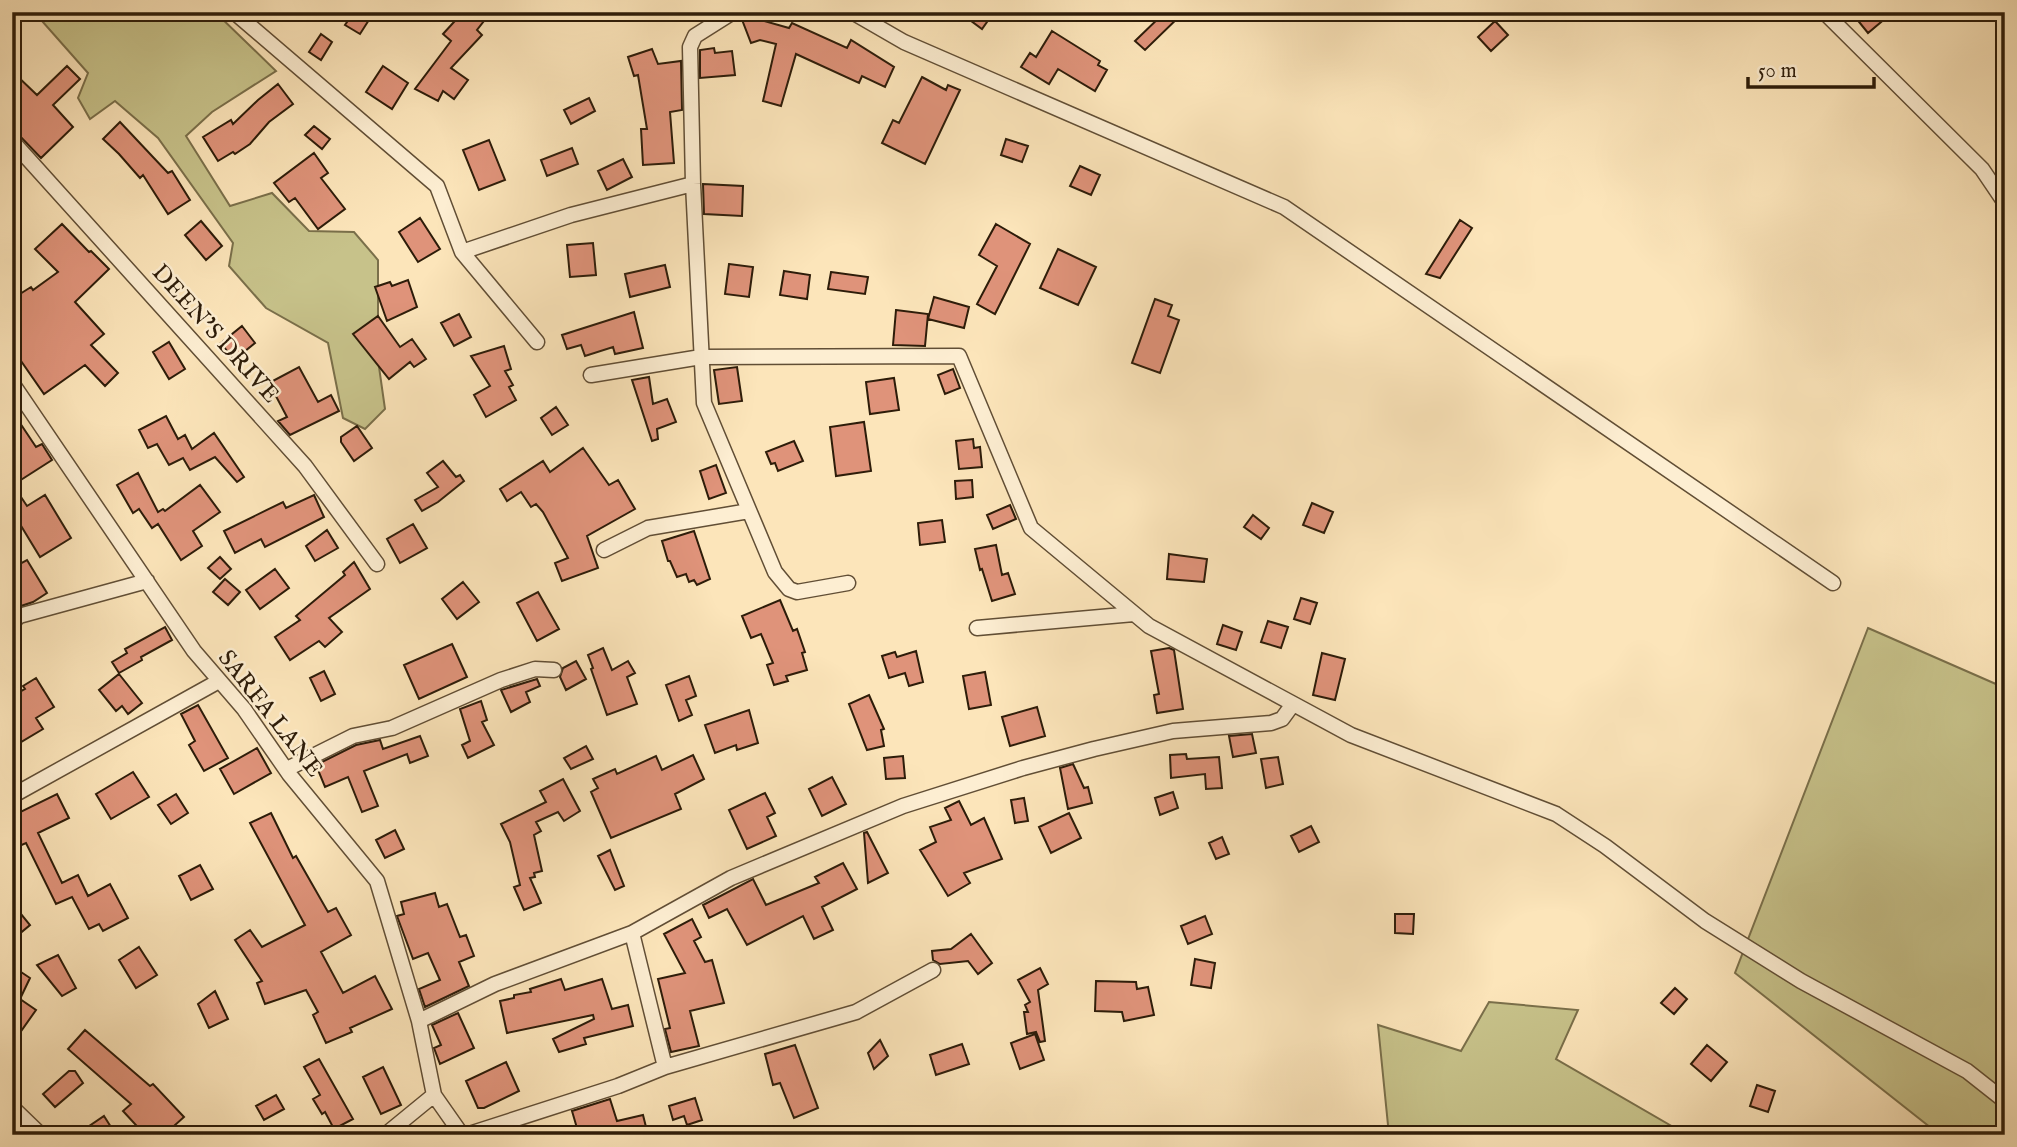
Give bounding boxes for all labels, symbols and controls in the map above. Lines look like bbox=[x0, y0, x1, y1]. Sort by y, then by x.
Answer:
scale bar bbox=[1748, 46, 1874, 90]
text: 50 m bbox=[1758, 58, 1797, 85]
street label: DEEN'S DRIVE bbox=[144, 258, 286, 410]
street label: SARFA LANE bbox=[210, 644, 329, 784]

